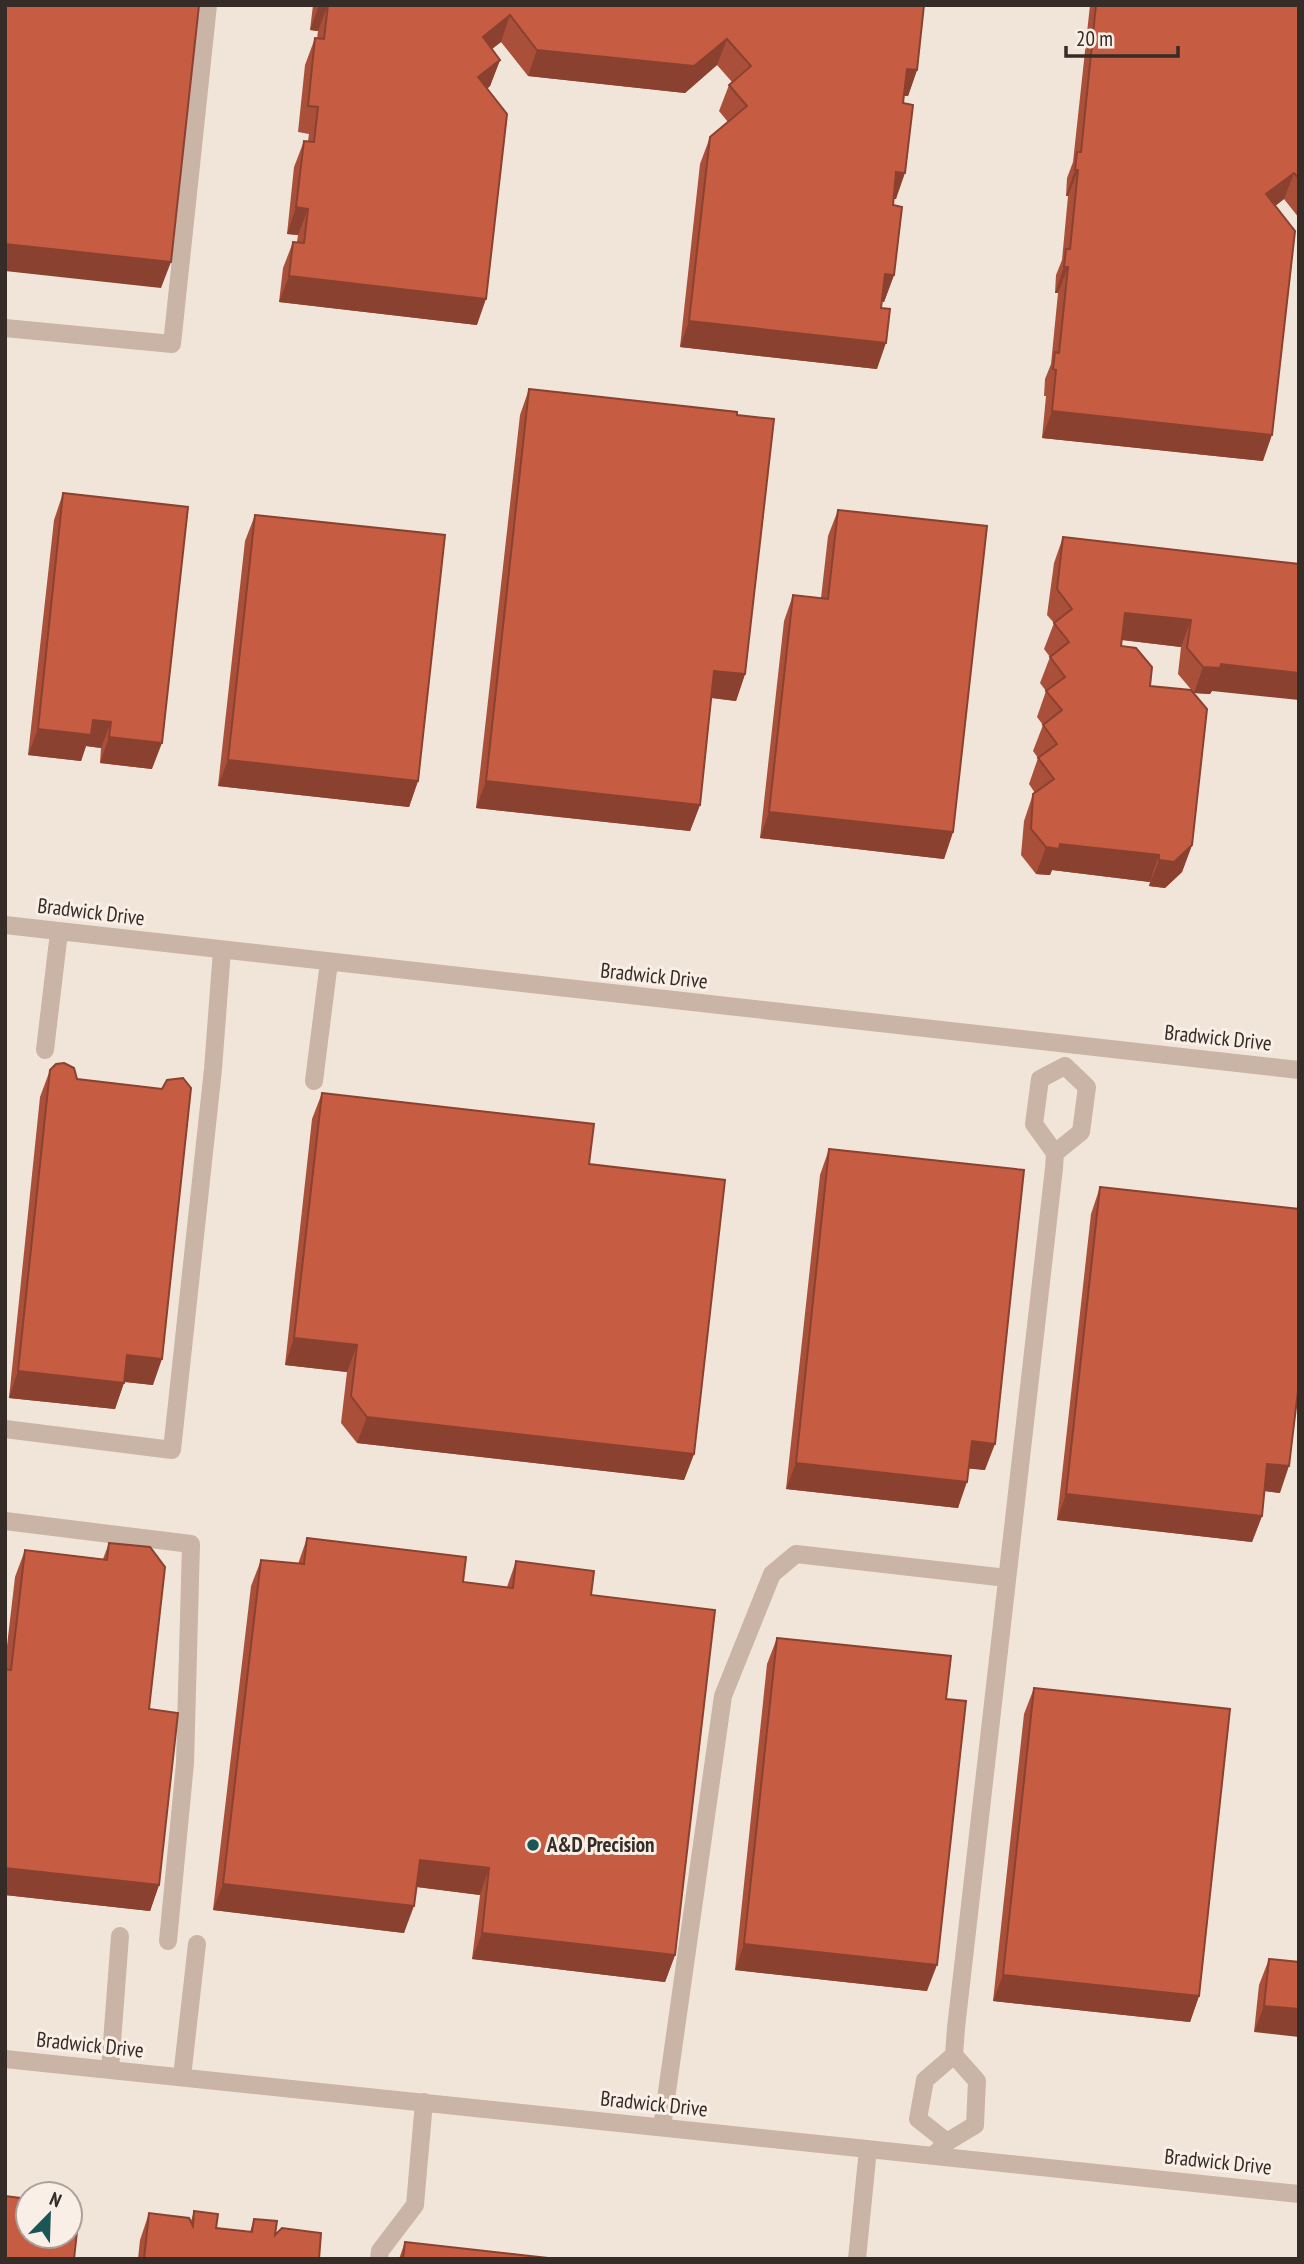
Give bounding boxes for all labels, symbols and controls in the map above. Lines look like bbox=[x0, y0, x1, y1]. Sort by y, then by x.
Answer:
scale bar bbox=[1066, 14, 1178, 58]
text: 20 m bbox=[1076, 25, 1113, 52]
street label: Bradwick Drive bbox=[36, 892, 146, 931]
street label: Bradwick Drive bbox=[599, 956, 709, 995]
street label: Bradwick Drive bbox=[1163, 1018, 1273, 1057]
place label: A&D Precision bbox=[546, 1831, 655, 1858]
marker: A&D Precision bbox=[525, 1837, 541, 1853]
street label: Bradwick Drive bbox=[35, 2025, 145, 2064]
street label: Bradwick Drive bbox=[599, 2084, 709, 2123]
street label: Bradwick Drive bbox=[1163, 2142, 1273, 2181]
north arrow bbox=[14, 2180, 84, 2250]
text: N bbox=[46, 2186, 65, 2212]

